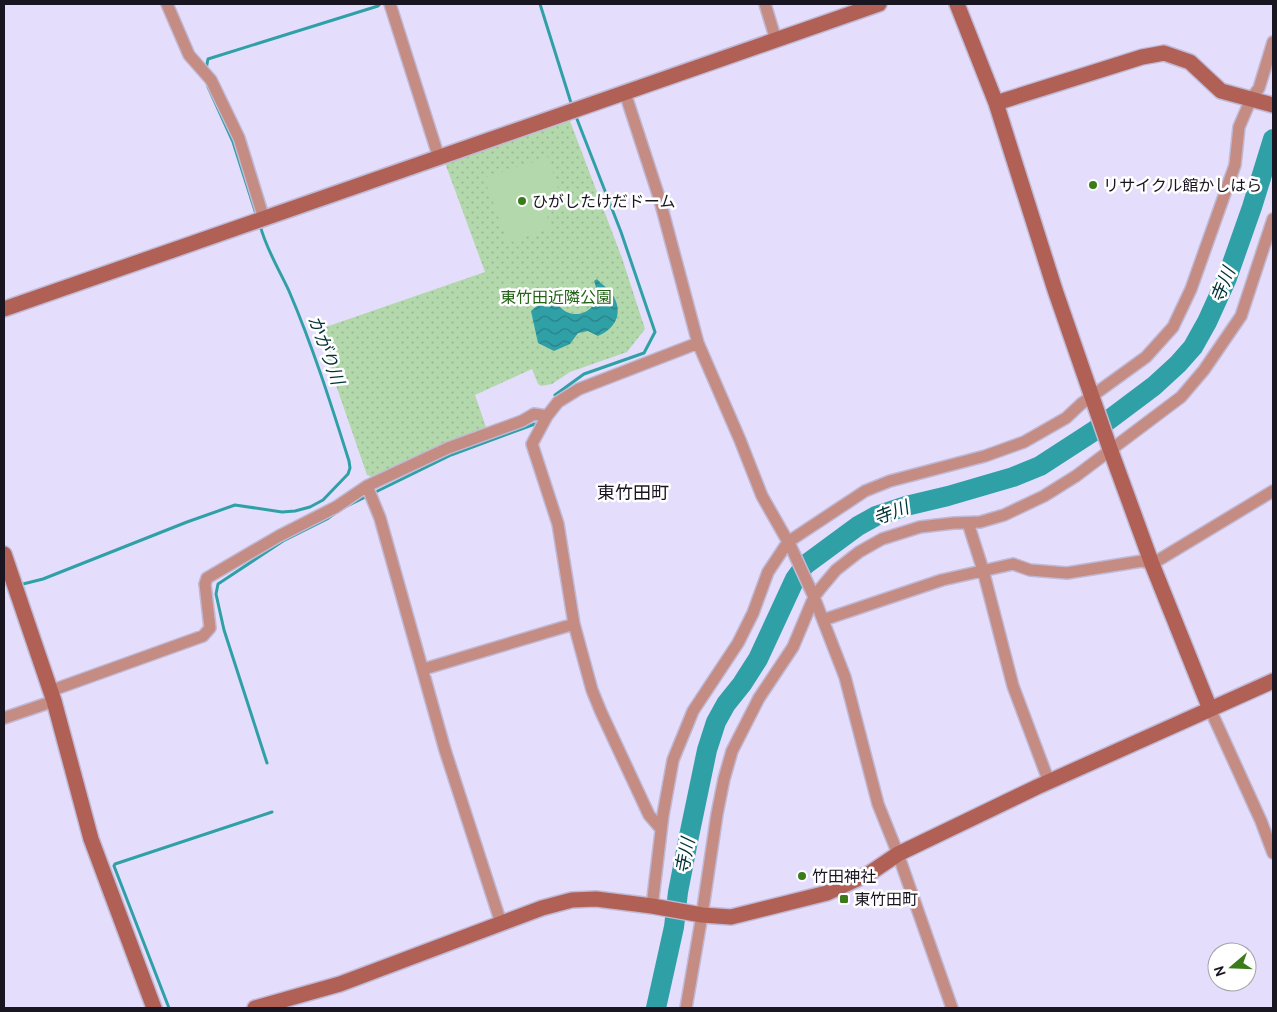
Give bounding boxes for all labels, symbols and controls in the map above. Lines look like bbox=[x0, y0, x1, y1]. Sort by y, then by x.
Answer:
place label: リサイクル館かしはら bbox=[1103, 176, 1262, 195]
marker: リサイクル館かしはら bbox=[1087, 179, 1099, 191]
place label: ひがしたけだドーム bbox=[532, 192, 676, 211]
marker: ひがしたけだドーム bbox=[516, 195, 528, 207]
water label: 寺川 bbox=[1206, 262, 1241, 306]
park label: 東竹田近隣公園 bbox=[500, 288, 612, 307]
water label: かがり川 bbox=[303, 312, 349, 389]
district label: 東竹田町 bbox=[597, 482, 669, 504]
water label: 寺川 bbox=[870, 496, 914, 530]
water label: 寺川 bbox=[671, 834, 700, 876]
place label: 竹田神社 bbox=[812, 867, 876, 886]
marker: 竹田神社 bbox=[796, 870, 808, 882]
place label: 東竹田町 bbox=[854, 890, 918, 909]
marker: 東竹田町 bbox=[838, 893, 850, 905]
north arrow bbox=[1207, 942, 1257, 992]
text: N bbox=[1210, 964, 1230, 979]

